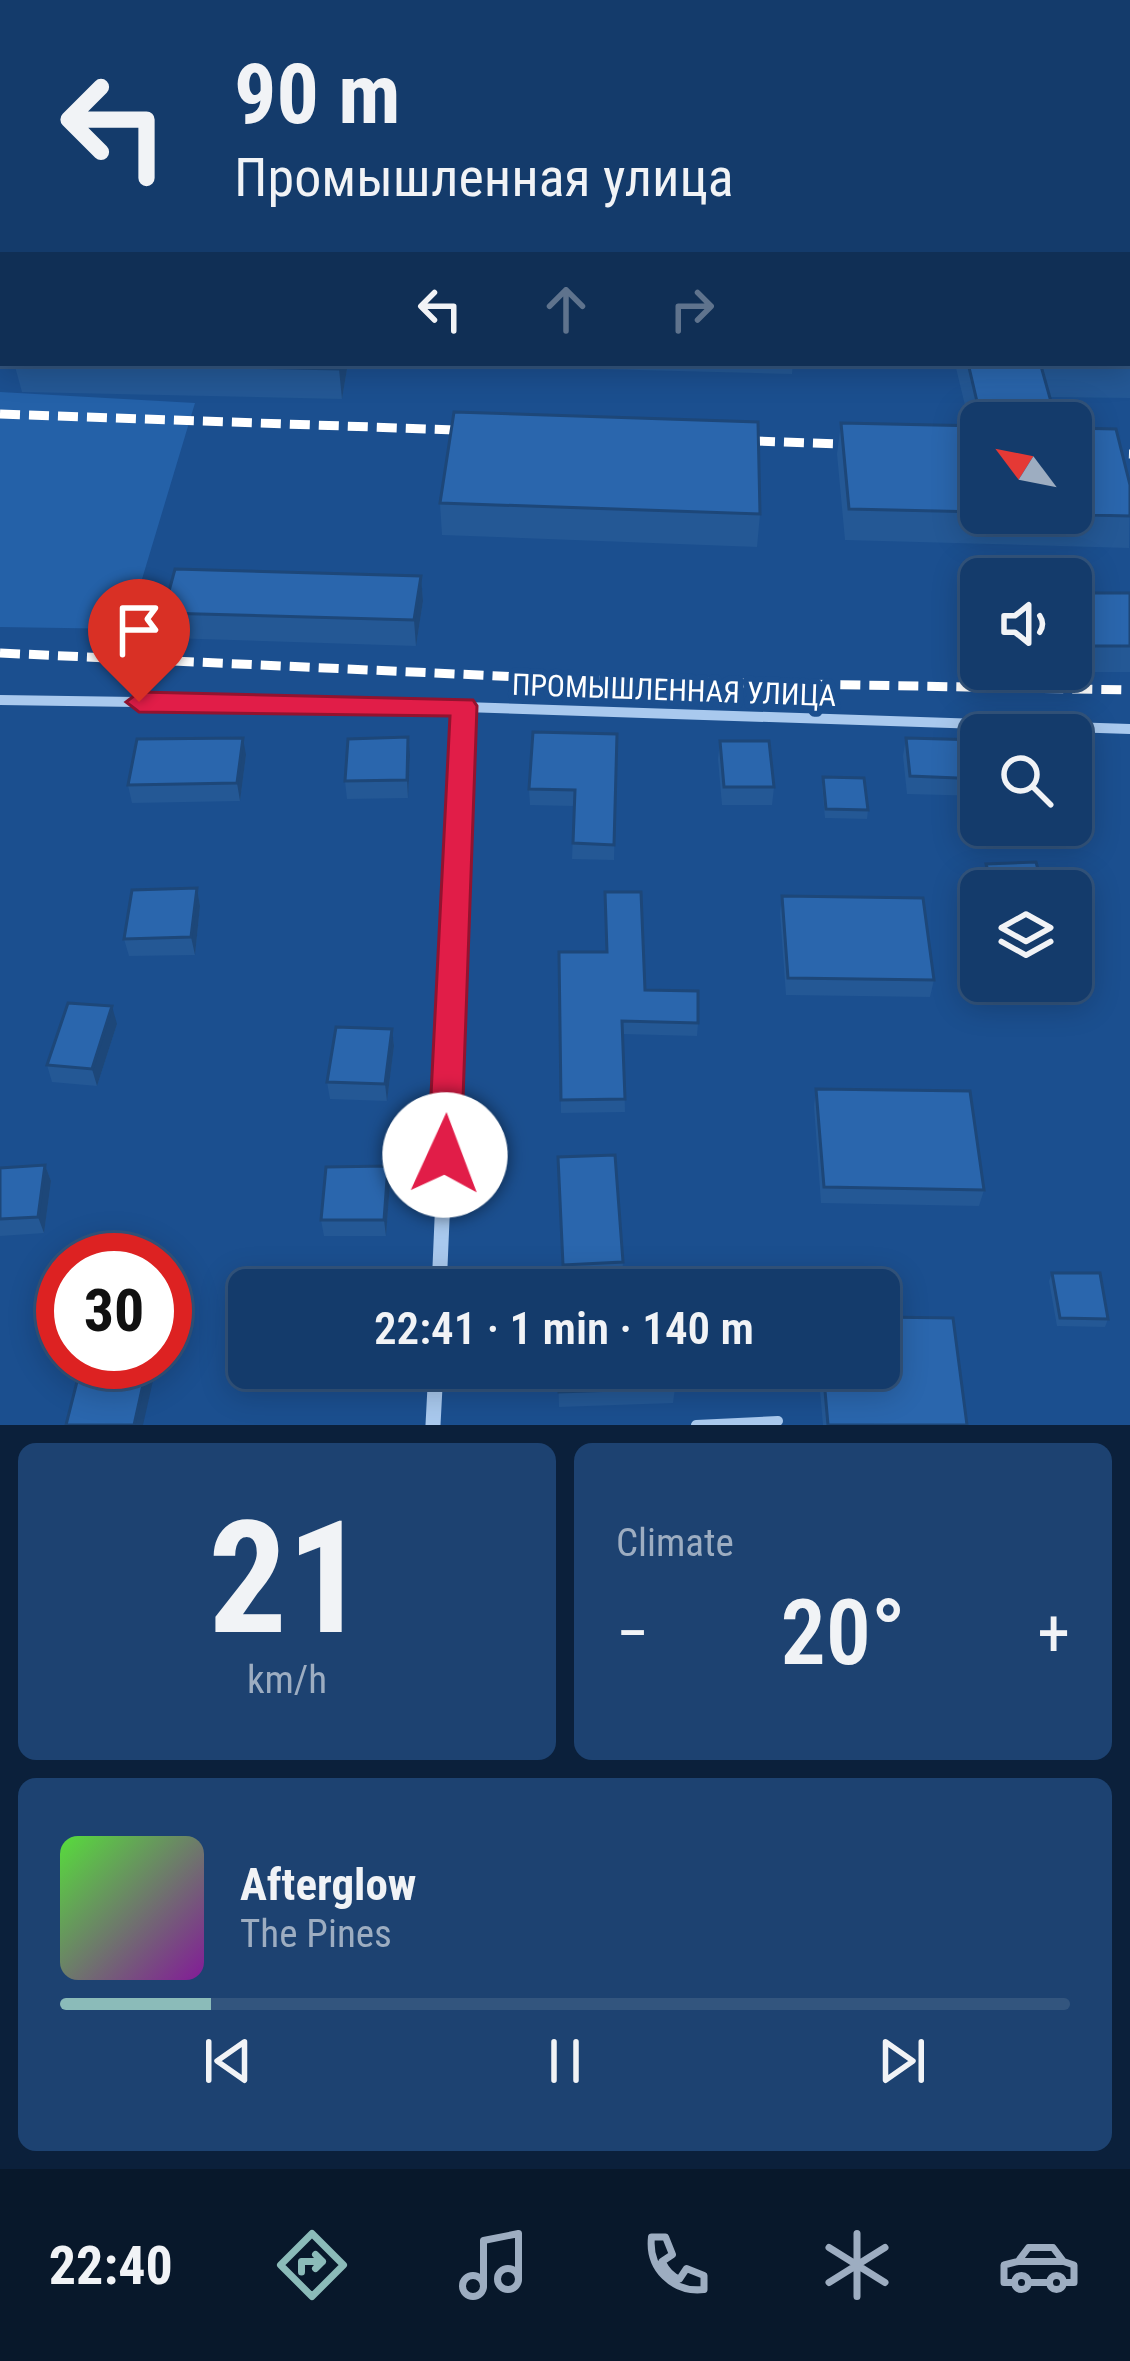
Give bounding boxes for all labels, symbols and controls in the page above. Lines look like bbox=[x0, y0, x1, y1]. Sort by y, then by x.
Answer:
text: 90 m bbox=[234, 45, 401, 144]
icon: left bbox=[36, 48, 192, 204]
text: Промышленная улица bbox=[234, 146, 734, 209]
icon: left bbox=[407, 276, 473, 342]
icon: ahead bbox=[533, 276, 599, 342]
icon: right bbox=[659, 276, 725, 342]
north arrow bbox=[960, 402, 1092, 534]
map controls bbox=[960, 402, 1092, 1002]
button: sound bbox=[960, 558, 1092, 690]
pin bbox=[88, 579, 190, 702]
icon: arrive bbox=[106, 597, 172, 663]
street label: ПРОМЫШЛЕННАЯ УЛИЦА bbox=[511, 667, 837, 713]
button: search bbox=[960, 714, 1092, 846]
button: layers bbox=[960, 870, 1092, 1002]
position arrow bbox=[382, 1092, 508, 1218]
speed limit sign: 30 bbox=[36, 1233, 192, 1389]
text: 22:41 · 1 min · 140 m bbox=[374, 1302, 754, 1355]
text: 21 bbox=[208, 1487, 366, 1670]
text: Climate bbox=[616, 1520, 734, 1566]
text: 20° bbox=[780, 1581, 906, 1686]
text: − bbox=[616, 1595, 649, 1672]
text: + bbox=[1037, 1595, 1070, 1672]
text: km/h bbox=[247, 1657, 327, 1703]
text: Afterglow bbox=[240, 1858, 416, 1911]
text: The Pines bbox=[240, 1911, 392, 1957]
icon: previous bbox=[195, 2028, 261, 2094]
icon: pause bbox=[532, 2028, 598, 2094]
icon: next bbox=[869, 2028, 935, 2094]
icon: directions bbox=[270, 2223, 354, 2307]
icon: music bbox=[452, 2223, 536, 2307]
icon: phone bbox=[634, 2223, 718, 2307]
icon: climate bbox=[815, 2223, 899, 2307]
icon: car bbox=[997, 2223, 1081, 2307]
text: 22:40 bbox=[49, 2234, 173, 2297]

